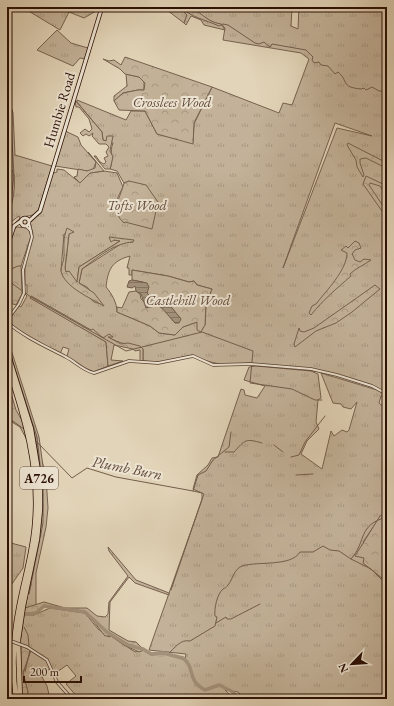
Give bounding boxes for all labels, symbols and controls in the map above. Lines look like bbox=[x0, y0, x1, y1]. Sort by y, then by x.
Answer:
street label: Humbie Road bbox=[39, 69, 79, 150]
park label: Crosslees Wood bbox=[133, 93, 212, 111]
park label: Tofts Wood bbox=[107, 196, 168, 214]
park label: Castlehill Wood bbox=[146, 291, 231, 309]
water label: Plumb Burn bbox=[90, 451, 164, 484]
road number: A726 bbox=[20, 467, 58, 489]
north arrow bbox=[332, 644, 372, 684]
scale bar bbox=[24, 658, 81, 684]
text: N bbox=[335, 661, 351, 675]
text: 200 m bbox=[30, 664, 60, 680]

